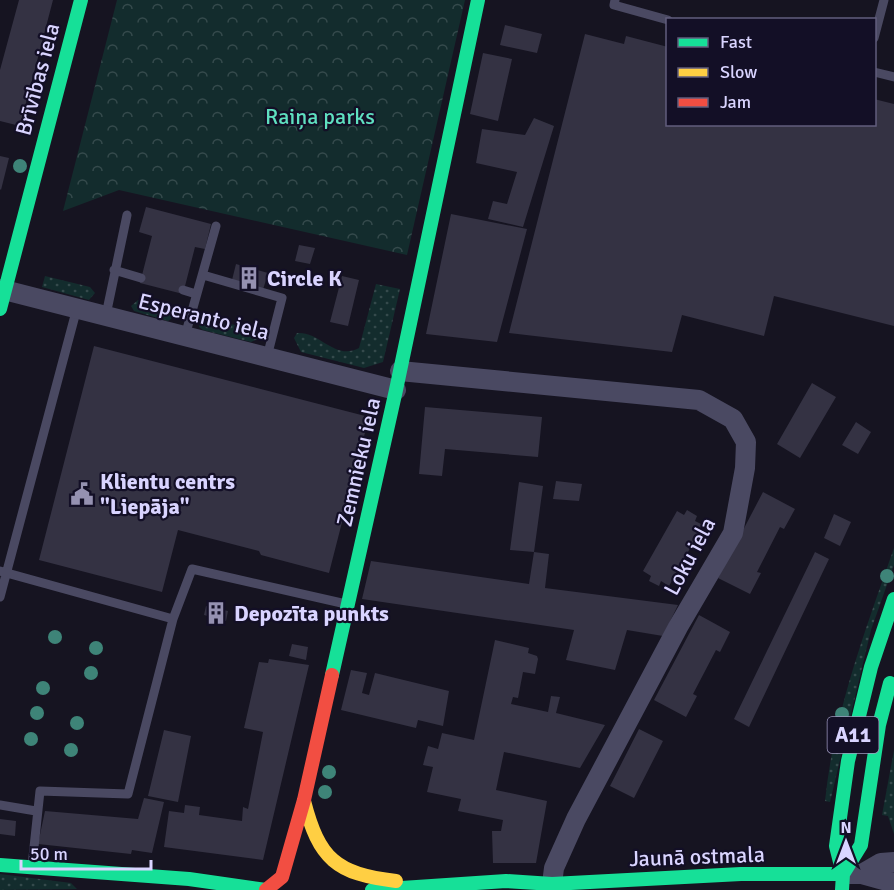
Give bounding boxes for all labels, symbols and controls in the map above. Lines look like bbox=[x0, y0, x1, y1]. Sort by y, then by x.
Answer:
legend bbox=[666, 18, 876, 126]
street label: Brīvības iela bbox=[10, 20, 65, 138]
text: Fast bbox=[720, 31, 752, 53]
text: Slow bbox=[720, 61, 757, 83]
text: Jam bbox=[720, 91, 751, 113]
park label: Raiņa parks bbox=[265, 103, 375, 130]
building icon: Circle K bbox=[236, 265, 262, 291]
place label: Circle K bbox=[267, 265, 342, 292]
street label: Esperanto iela bbox=[135, 287, 272, 346]
street label: Zemnieku iela bbox=[331, 395, 386, 529]
place label: Klientu centrs "Liepāja" bbox=[100, 468, 235, 520]
public building icon: Klientu centrs "Liepāja" bbox=[69, 481, 95, 507]
street label: Loku iela bbox=[658, 513, 721, 600]
building icon: Depozīta punkts bbox=[203, 600, 229, 626]
place label: Depozīta punkts bbox=[234, 600, 389, 627]
road number: A11 bbox=[828, 717, 878, 753]
north arrow bbox=[816, 812, 876, 872]
text: N bbox=[840, 818, 852, 838]
scale bar bbox=[21, 833, 152, 871]
street label: Jaunā ostmala bbox=[629, 841, 765, 872]
text: 50 m bbox=[30, 843, 68, 865]

